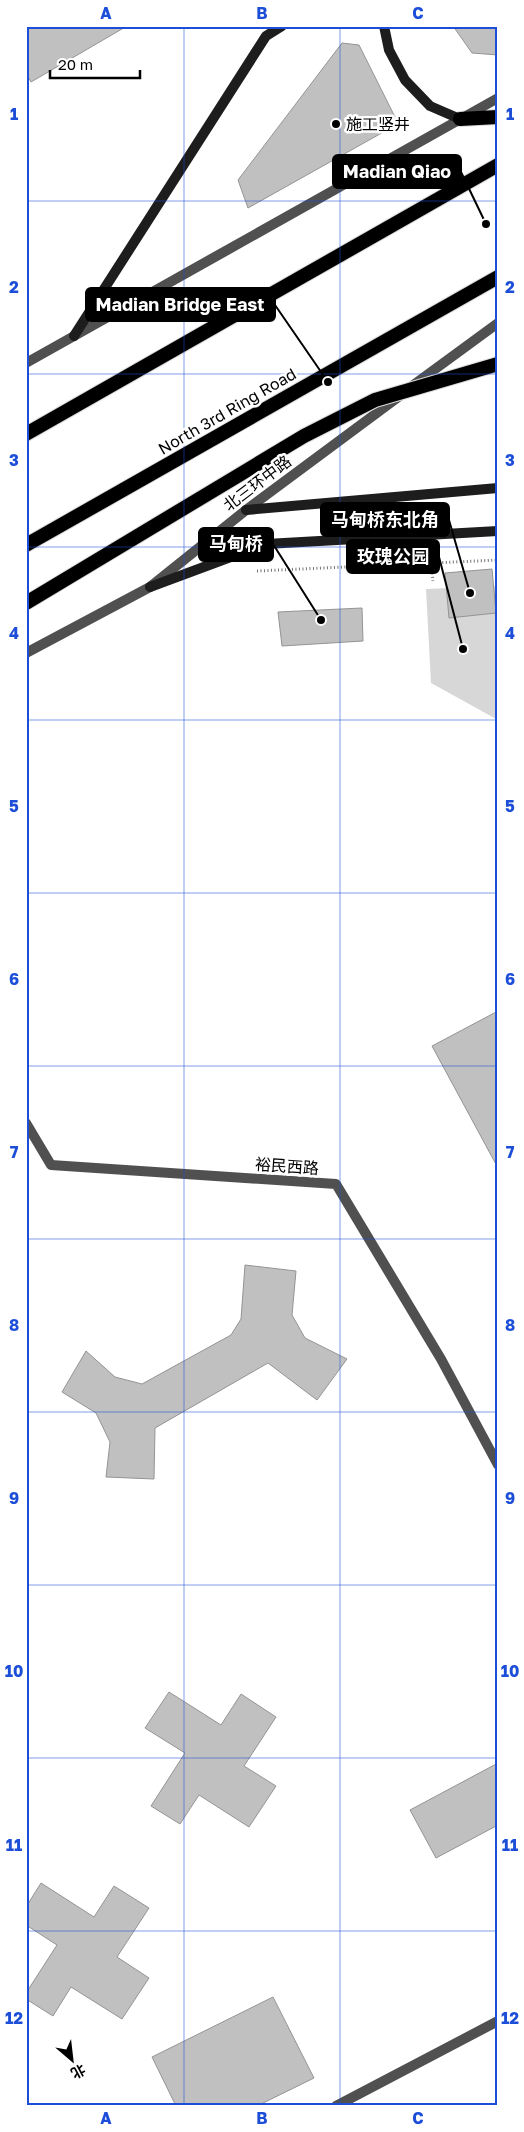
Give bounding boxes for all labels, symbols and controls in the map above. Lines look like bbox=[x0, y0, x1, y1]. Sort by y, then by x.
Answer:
text: A bbox=[100, 3, 112, 23]
text: B bbox=[256, 3, 268, 23]
text: C bbox=[412, 3, 424, 23]
scale bar bbox=[50, 48, 140, 80]
text: 20 m bbox=[58, 55, 93, 73]
text: 1 bbox=[10, 104, 18, 124]
text: 1 bbox=[506, 104, 514, 124]
place label: 施工竖井 bbox=[346, 114, 410, 134]
marker: 施工竖井 bbox=[330, 118, 342, 130]
callout: Madian Qiao bbox=[333, 155, 461, 188]
text: Madian Qiao bbox=[343, 160, 451, 182]
text: 2 bbox=[9, 277, 19, 297]
text: 2 bbox=[505, 277, 515, 297]
callout: Madian Bridge East bbox=[86, 288, 275, 321]
text: Madian Bridge East bbox=[95, 293, 265, 315]
street label: North 3rd Ring Road bbox=[154, 363, 300, 459]
text: 3 bbox=[9, 450, 19, 470]
text: 3 bbox=[505, 450, 515, 470]
street label: 北三环中路 bbox=[219, 451, 295, 515]
callout: 马甸桥东北角 bbox=[321, 503, 449, 536]
text: 马甸桥东北角 bbox=[331, 508, 439, 530]
callout: 马甸桥 bbox=[199, 528, 273, 561]
text: 马甸桥 bbox=[209, 532, 263, 554]
callout: 玫瑰公园 bbox=[347, 540, 439, 573]
text: 玫瑰公园 bbox=[357, 545, 429, 567]
text: 4 bbox=[9, 623, 19, 643]
text: 4 bbox=[505, 623, 515, 643]
text: 5 bbox=[9, 796, 19, 816]
text: 5 bbox=[505, 796, 515, 816]
text: 6 bbox=[9, 969, 19, 989]
text: 6 bbox=[505, 969, 515, 989]
text: 7 bbox=[10, 1142, 19, 1162]
text: 7 bbox=[506, 1142, 515, 1162]
street label: 裕民西路 bbox=[254, 1154, 320, 1178]
text: 8 bbox=[9, 1315, 19, 1335]
text: 8 bbox=[505, 1315, 515, 1335]
text: 9 bbox=[9, 1488, 19, 1508]
text: 9 bbox=[505, 1488, 515, 1508]
text: 10 bbox=[5, 1661, 23, 1681]
text: 10 bbox=[501, 1661, 519, 1681]
text: 11 bbox=[6, 1835, 22, 1855]
text: 11 bbox=[502, 1835, 518, 1855]
text: 12 bbox=[5, 2008, 23, 2028]
text: 12 bbox=[501, 2008, 519, 2028]
north arrow bbox=[48, 2034, 98, 2084]
text: 北 bbox=[68, 2061, 89, 2083]
text: A bbox=[100, 2108, 112, 2128]
text: B bbox=[256, 2108, 268, 2128]
text: C bbox=[412, 2108, 424, 2128]

